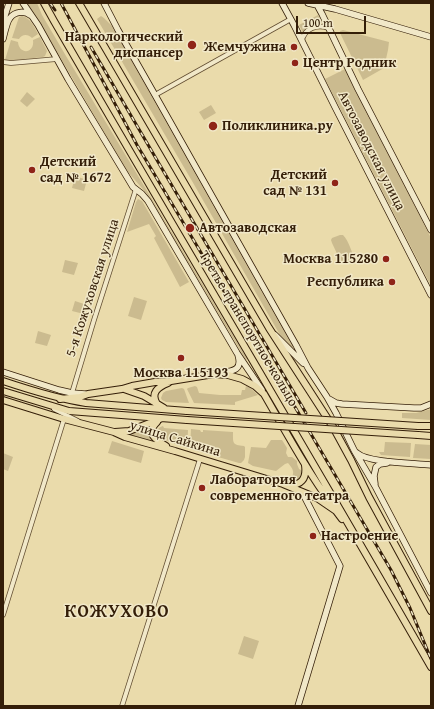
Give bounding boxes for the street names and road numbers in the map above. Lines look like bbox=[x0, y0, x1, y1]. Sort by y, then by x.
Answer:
street label: Автозаводская улица bbox=[334, 89, 408, 213]
street label: 5-я Кожуховская улица bbox=[63, 217, 123, 359]
street label: Третье транспортное кольцо bbox=[195, 248, 301, 410]
street label: улица Сайкина bbox=[128, 417, 222, 461]

